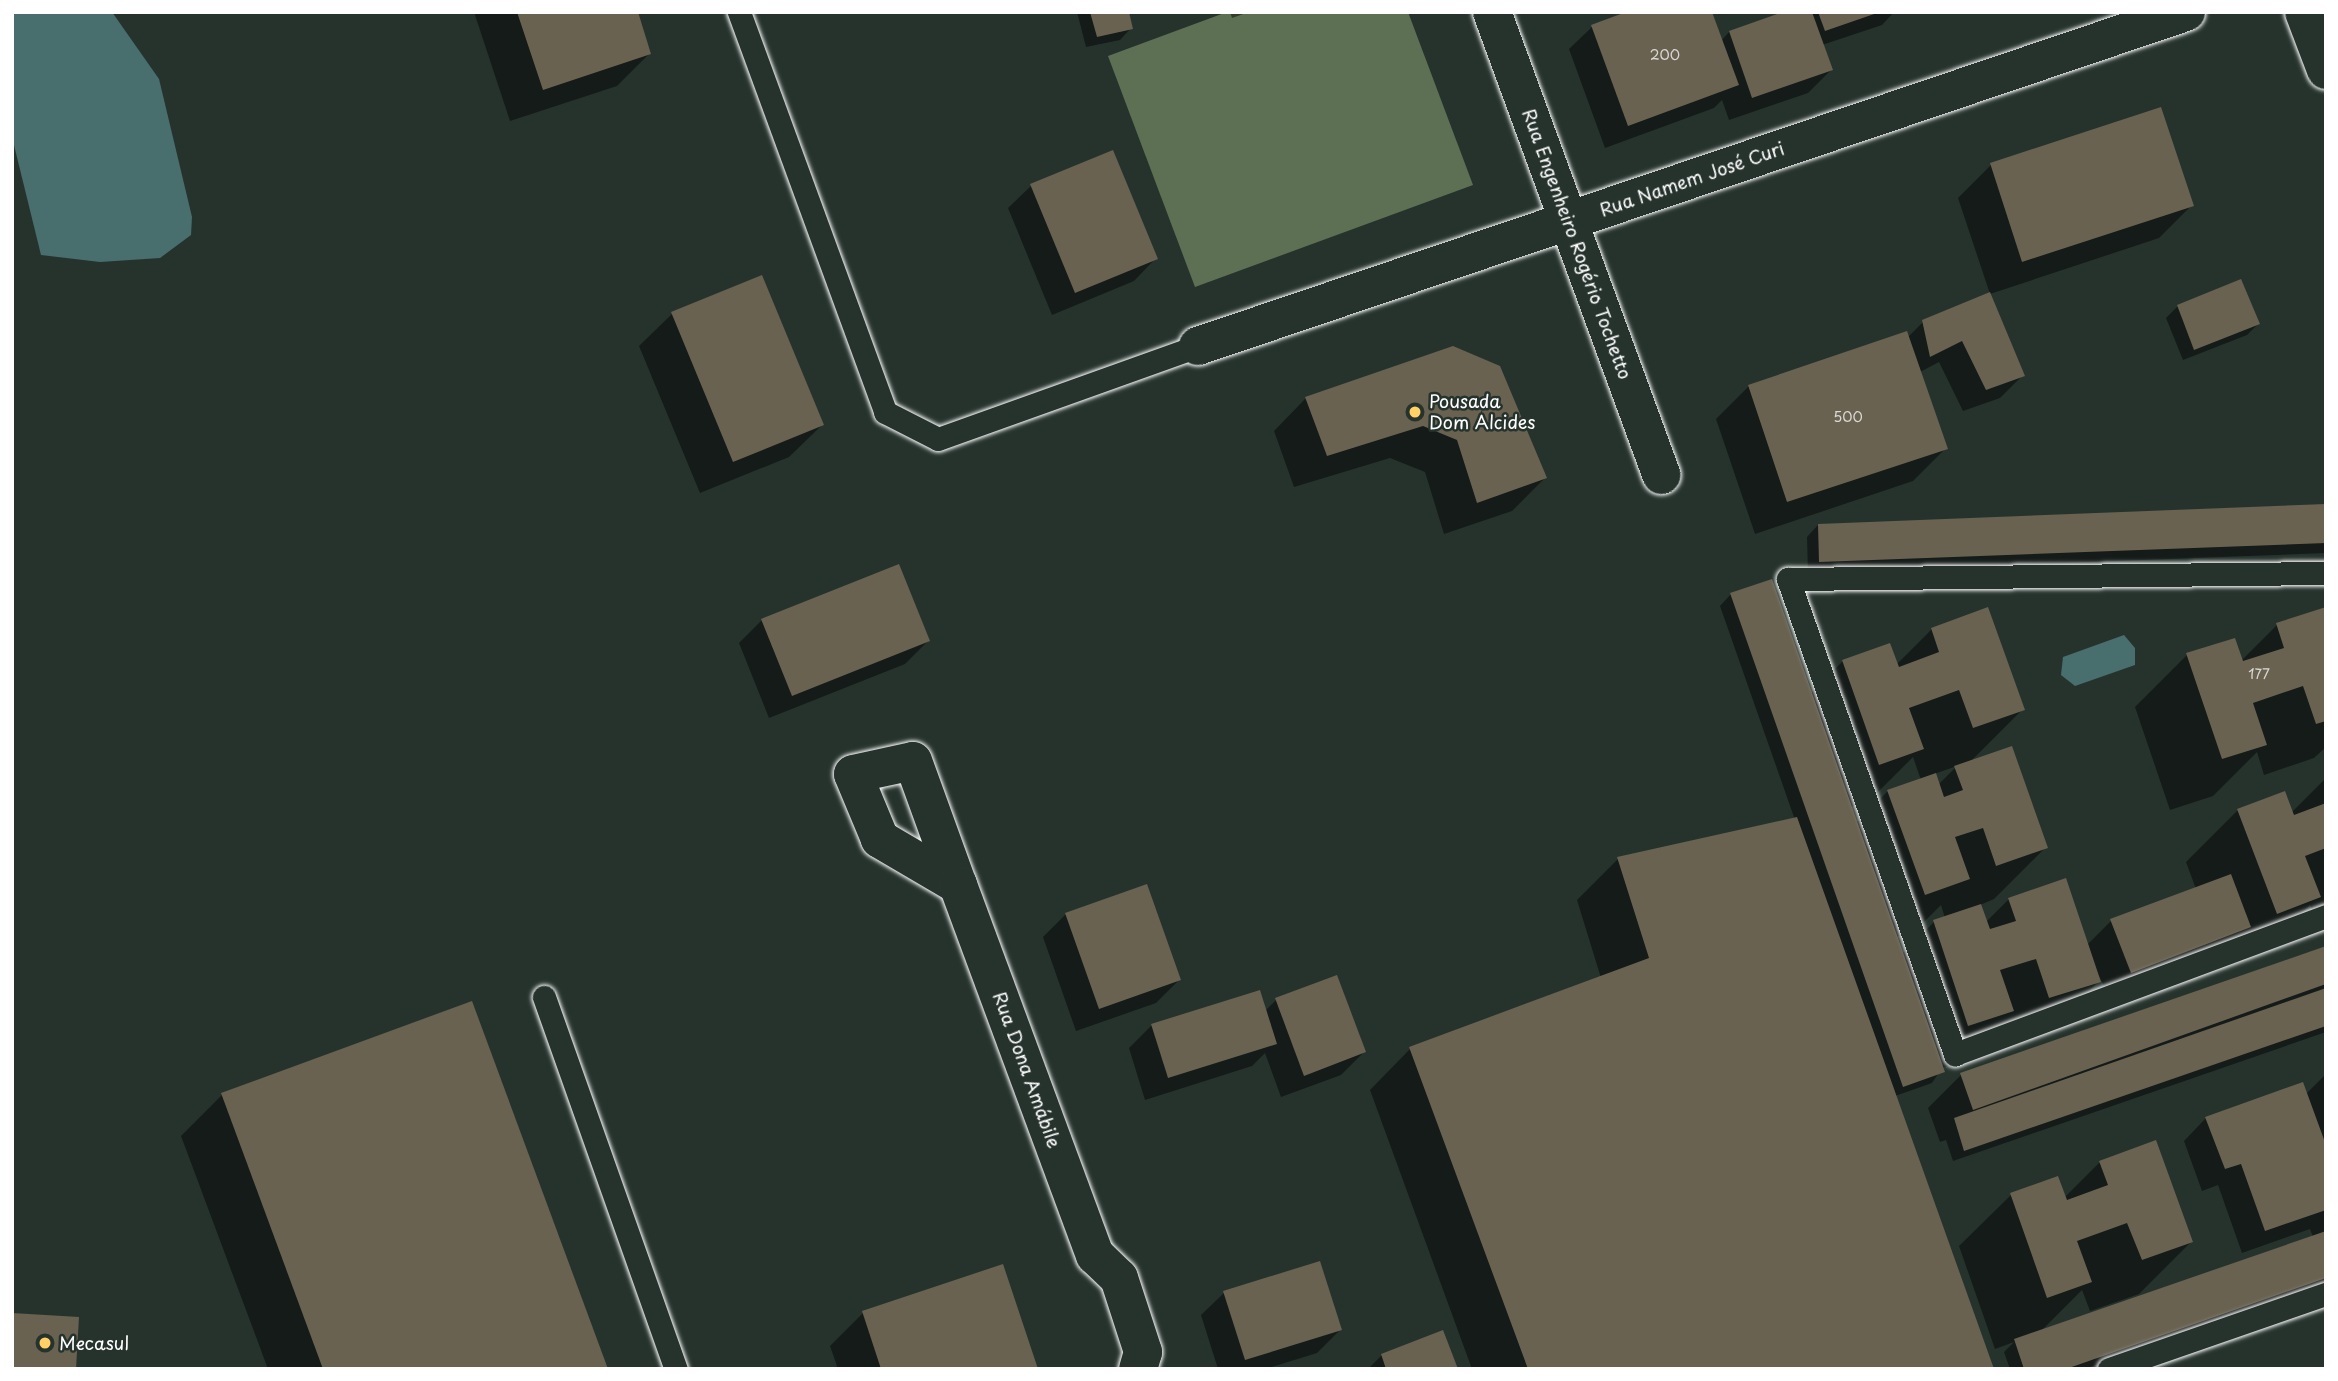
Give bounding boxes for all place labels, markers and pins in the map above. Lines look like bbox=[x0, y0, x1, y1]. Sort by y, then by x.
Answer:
place label: Pousada Dom Alcides bbox=[1429, 391, 1537, 434]
marker: Pousada Dom Alcides bbox=[1407, 404, 1423, 420]
place label: Mecasul bbox=[59, 1332, 129, 1354]
marker: Mecasul bbox=[37, 1335, 53, 1351]

